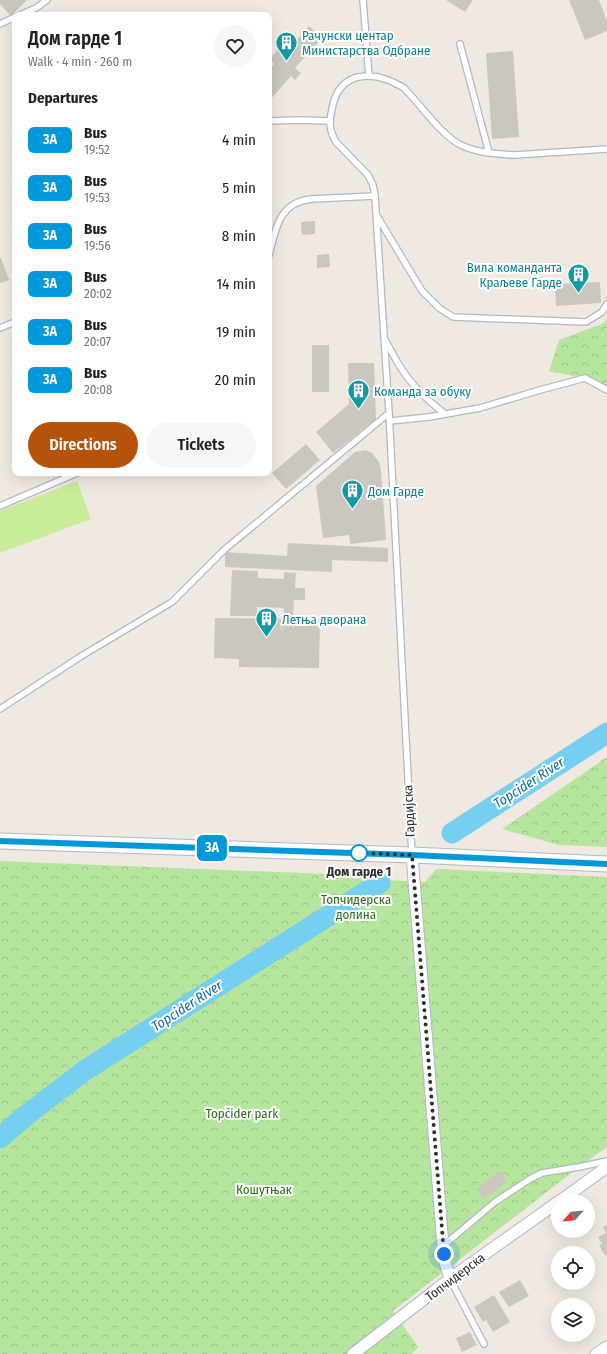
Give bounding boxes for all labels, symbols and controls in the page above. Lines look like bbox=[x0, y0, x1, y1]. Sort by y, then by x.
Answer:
button: heart bbox=[214, 25, 256, 67]
text: Дом гарде 1 bbox=[28, 27, 122, 50]
place label: Рачунски центар Министарства Одбране bbox=[302, 28, 430, 58]
building icon: Рачунски центар Министарства Одбране bbox=[273, 29, 299, 62]
text: Walk · 4 min · 260 m bbox=[28, 54, 132, 69]
text: Departures bbox=[28, 89, 98, 107]
text: Bus bbox=[84, 124, 107, 142]
text: 3A bbox=[43, 131, 57, 148]
text: 4 min bbox=[222, 131, 256, 149]
text: 19:52 bbox=[84, 142, 110, 157]
text: Bus bbox=[84, 172, 107, 190]
text: 3A bbox=[43, 179, 57, 196]
text: 5 min bbox=[222, 179, 256, 197]
text: 19:53 bbox=[84, 190, 110, 205]
text: Bus bbox=[84, 220, 107, 238]
text: 3A bbox=[43, 227, 57, 244]
text: 8 min bbox=[222, 227, 256, 245]
text: 19:56 bbox=[84, 238, 111, 253]
place label: Вила команданта Краљеве Гарде bbox=[467, 260, 562, 290]
building icon: Вила команданта Краљеве Гарде bbox=[565, 261, 591, 294]
text: Bus bbox=[84, 268, 107, 286]
text: 3A bbox=[43, 275, 57, 292]
text: 14 min bbox=[216, 275, 256, 293]
text: 20:02 bbox=[84, 286, 112, 301]
text: Bus bbox=[84, 316, 107, 334]
text: 3A bbox=[43, 323, 57, 340]
text: 19 min bbox=[216, 323, 256, 341]
text: 20:07 bbox=[84, 334, 111, 349]
text: Bus bbox=[84, 364, 107, 382]
text: 3A bbox=[43, 371, 57, 388]
text: 20 min bbox=[215, 371, 256, 389]
building icon: Команда за обуку bbox=[345, 378, 371, 411]
text: 20:08 bbox=[84, 382, 113, 397]
place label: Команда за обуку bbox=[374, 384, 471, 399]
button: Directions bbox=[28, 422, 138, 468]
button: Tickets bbox=[146, 422, 256, 468]
building icon: Дом Гарде bbox=[339, 478, 365, 511]
place label: Дом Гарде bbox=[367, 484, 424, 499]
building icon: Летња дворана bbox=[254, 606, 280, 639]
place label: Летња дворана bbox=[282, 612, 366, 627]
water label: Topcider River bbox=[490, 753, 568, 812]
street label: Гардијска bbox=[400, 784, 418, 838]
line badge: 3A bbox=[194, 835, 230, 861]
text: 3A bbox=[205, 839, 219, 856]
marker: Дом гарде 1 bbox=[350, 844, 368, 862]
place label: Дом гарде 1 bbox=[326, 864, 391, 879]
park label: Топчидерска долина bbox=[321, 892, 391, 922]
water label: Topcider River bbox=[148, 976, 226, 1035]
park label: Topčider park bbox=[206, 1106, 279, 1121]
park label: Кошутњак bbox=[236, 1182, 292, 1197]
north arrow bbox=[551, 1194, 595, 1238]
map controls bbox=[551, 1194, 595, 1342]
your location bbox=[434, 1244, 454, 1264]
button: locate bbox=[551, 1246, 595, 1290]
street label: Топчидерска bbox=[422, 1250, 488, 1304]
button: layers bbox=[551, 1298, 595, 1342]

